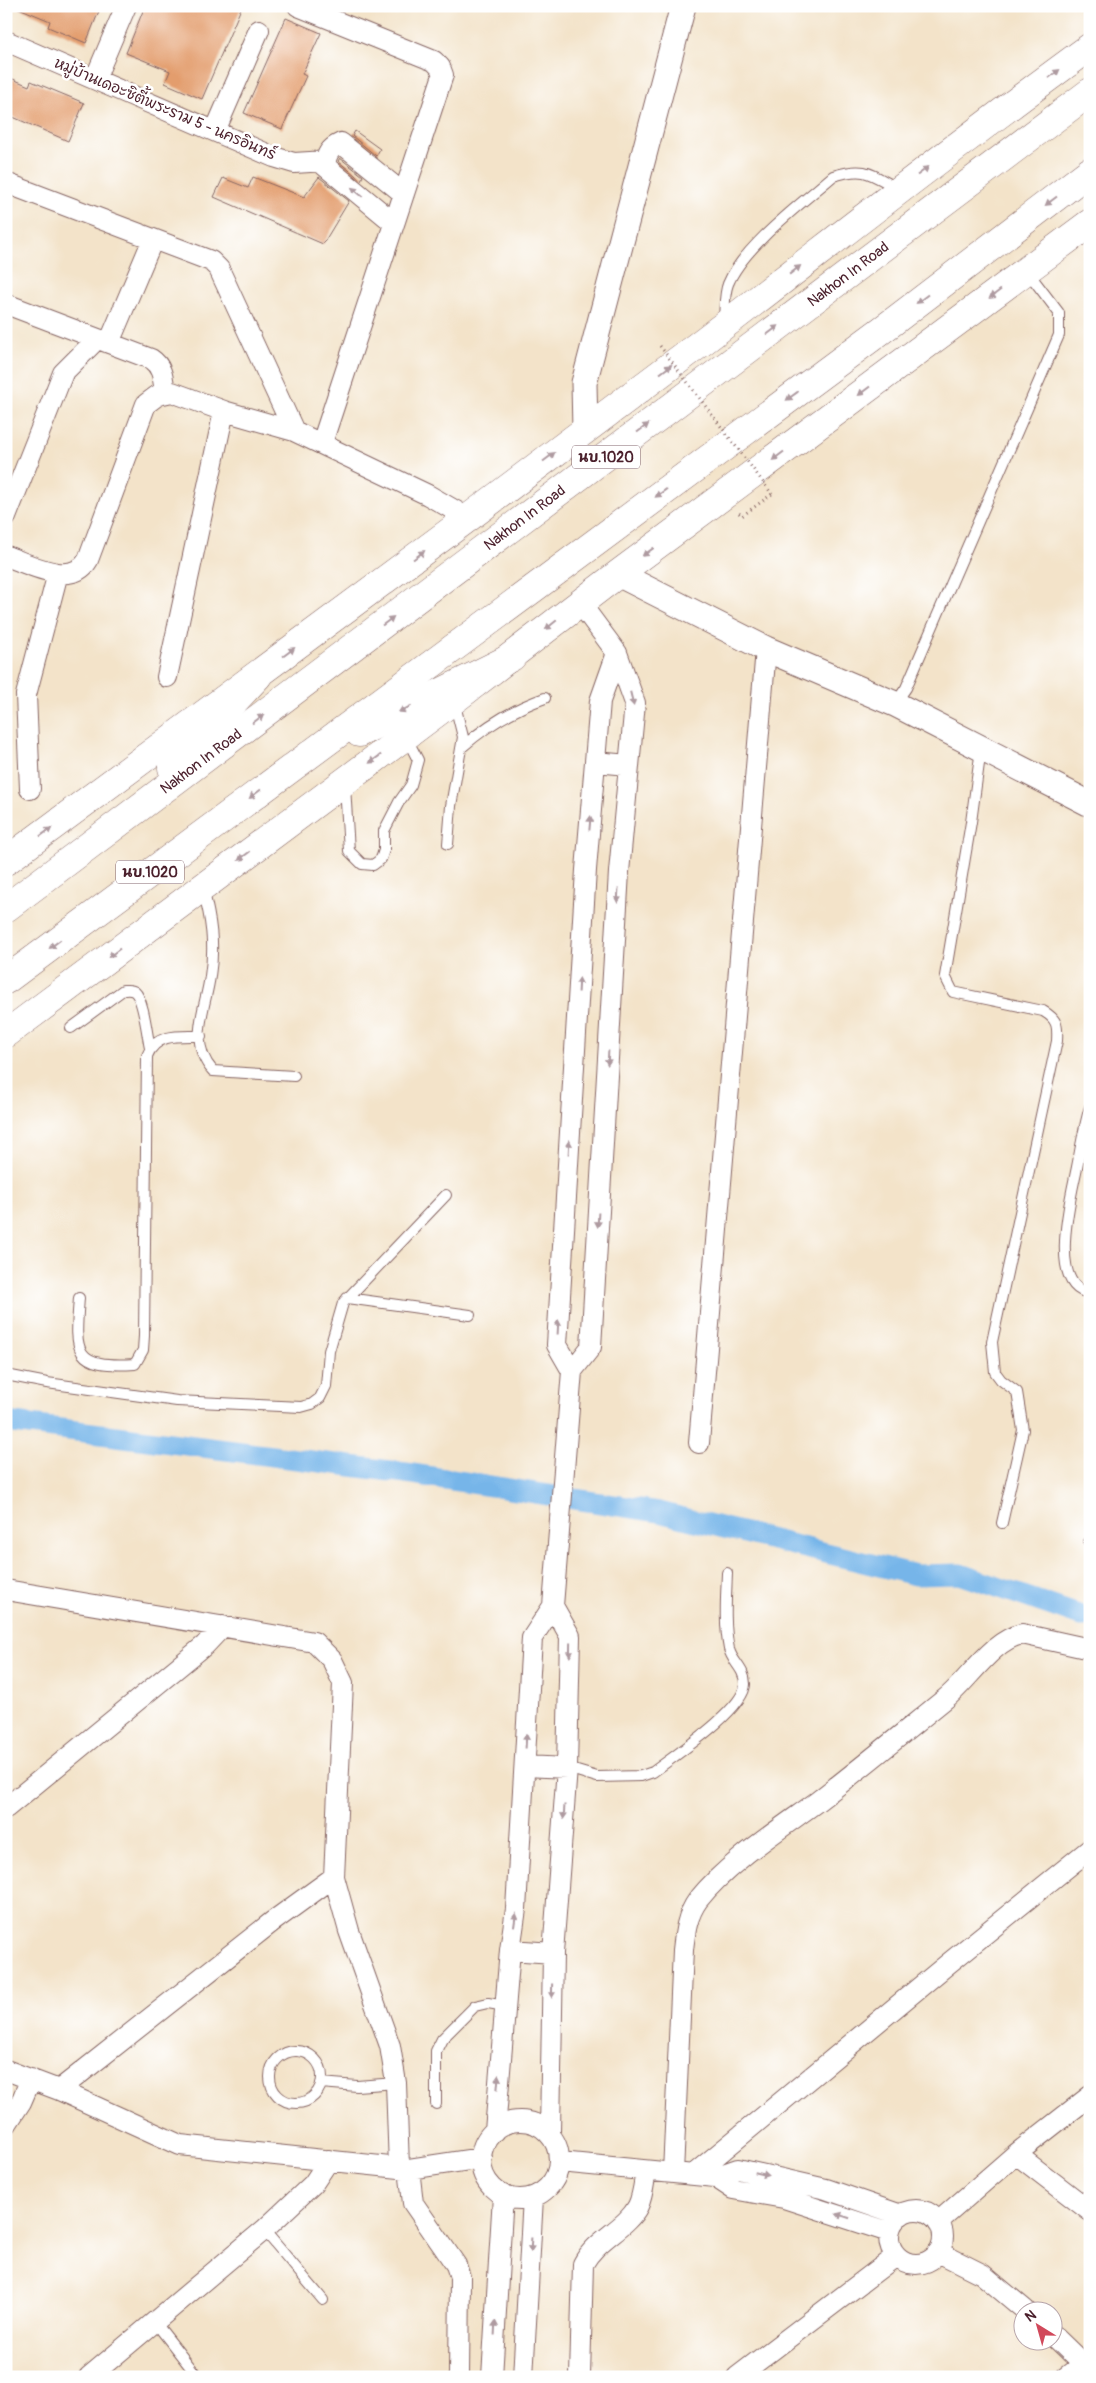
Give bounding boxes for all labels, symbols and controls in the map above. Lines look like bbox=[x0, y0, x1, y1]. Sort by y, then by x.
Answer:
street label: หมู่บ้านเดอะซิตี้พระราม 5 - นครอินทร์ bbox=[51, 49, 281, 166]
one-way arrow bbox=[1047, 69, 1061, 79]
one-way arrow bbox=[916, 166, 930, 176]
one-way arrow bbox=[351, 187, 364, 198]
one-way arrow bbox=[1045, 195, 1058, 206]
street label: Nakhon In Road bbox=[804, 237, 893, 311]
one-way arrow bbox=[788, 265, 802, 275]
one-way arrow bbox=[988, 289, 1002, 299]
one-way arrow bbox=[916, 294, 929, 305]
one-way arrow bbox=[766, 325, 779, 336]
one-way arrow bbox=[659, 364, 673, 374]
one-way arrow bbox=[857, 386, 871, 396]
one-way arrow bbox=[786, 391, 799, 402]
one-way arrow bbox=[636, 423, 649, 434]
road number: นบ.1020 bbox=[572, 446, 640, 468]
one-way arrow bbox=[772, 450, 785, 461]
one-way arrow bbox=[542, 452, 556, 462]
street label: Nakhon In Road bbox=[480, 481, 569, 555]
one-way arrow bbox=[654, 488, 668, 498]
one-way arrow bbox=[641, 547, 655, 557]
one-way arrow bbox=[412, 549, 425, 560]
one-way arrow bbox=[381, 616, 395, 626]
one-way arrow bbox=[545, 620, 558, 631]
one-way arrow bbox=[282, 647, 295, 658]
one-way arrow bbox=[628, 692, 636, 707]
one-way arrow bbox=[398, 705, 413, 714]
one-way arrow bbox=[251, 714, 265, 724]
street label: Nakhon In Road bbox=[156, 724, 245, 798]
one-way arrow bbox=[368, 754, 382, 764]
one-way arrow bbox=[248, 789, 262, 799]
one-way arrow bbox=[586, 814, 594, 830]
one-way arrow bbox=[39, 827, 52, 837]
one-way arrow bbox=[237, 851, 251, 861]
road number: นบ.1020 bbox=[116, 860, 184, 884]
one-way arrow bbox=[613, 888, 621, 904]
one-way arrow bbox=[49, 938, 62, 949]
one-way arrow bbox=[108, 948, 121, 959]
one-way arrow bbox=[575, 976, 583, 992]
one-way arrow bbox=[604, 1050, 612, 1066]
one-way arrow bbox=[565, 1139, 573, 1155]
one-way arrow bbox=[594, 1212, 602, 1228]
one-way arrow bbox=[554, 1318, 562, 1334]
one-way arrow bbox=[566, 1642, 574, 1658]
one-way arrow bbox=[523, 1733, 531, 1749]
one-way arrow bbox=[560, 1804, 568, 1820]
one-way arrow bbox=[511, 1912, 519, 1928]
one-way arrow bbox=[548, 1984, 556, 2000]
one-way arrow bbox=[494, 2074, 502, 2090]
one-way arrow bbox=[754, 2170, 769, 2178]
one-way arrow bbox=[835, 2212, 850, 2220]
one-way arrow bbox=[527, 2238, 535, 2254]
north arrow bbox=[1014, 2300, 1064, 2350]
text: N bbox=[1022, 2306, 1039, 2326]
one-way arrow bbox=[492, 2320, 500, 2336]

